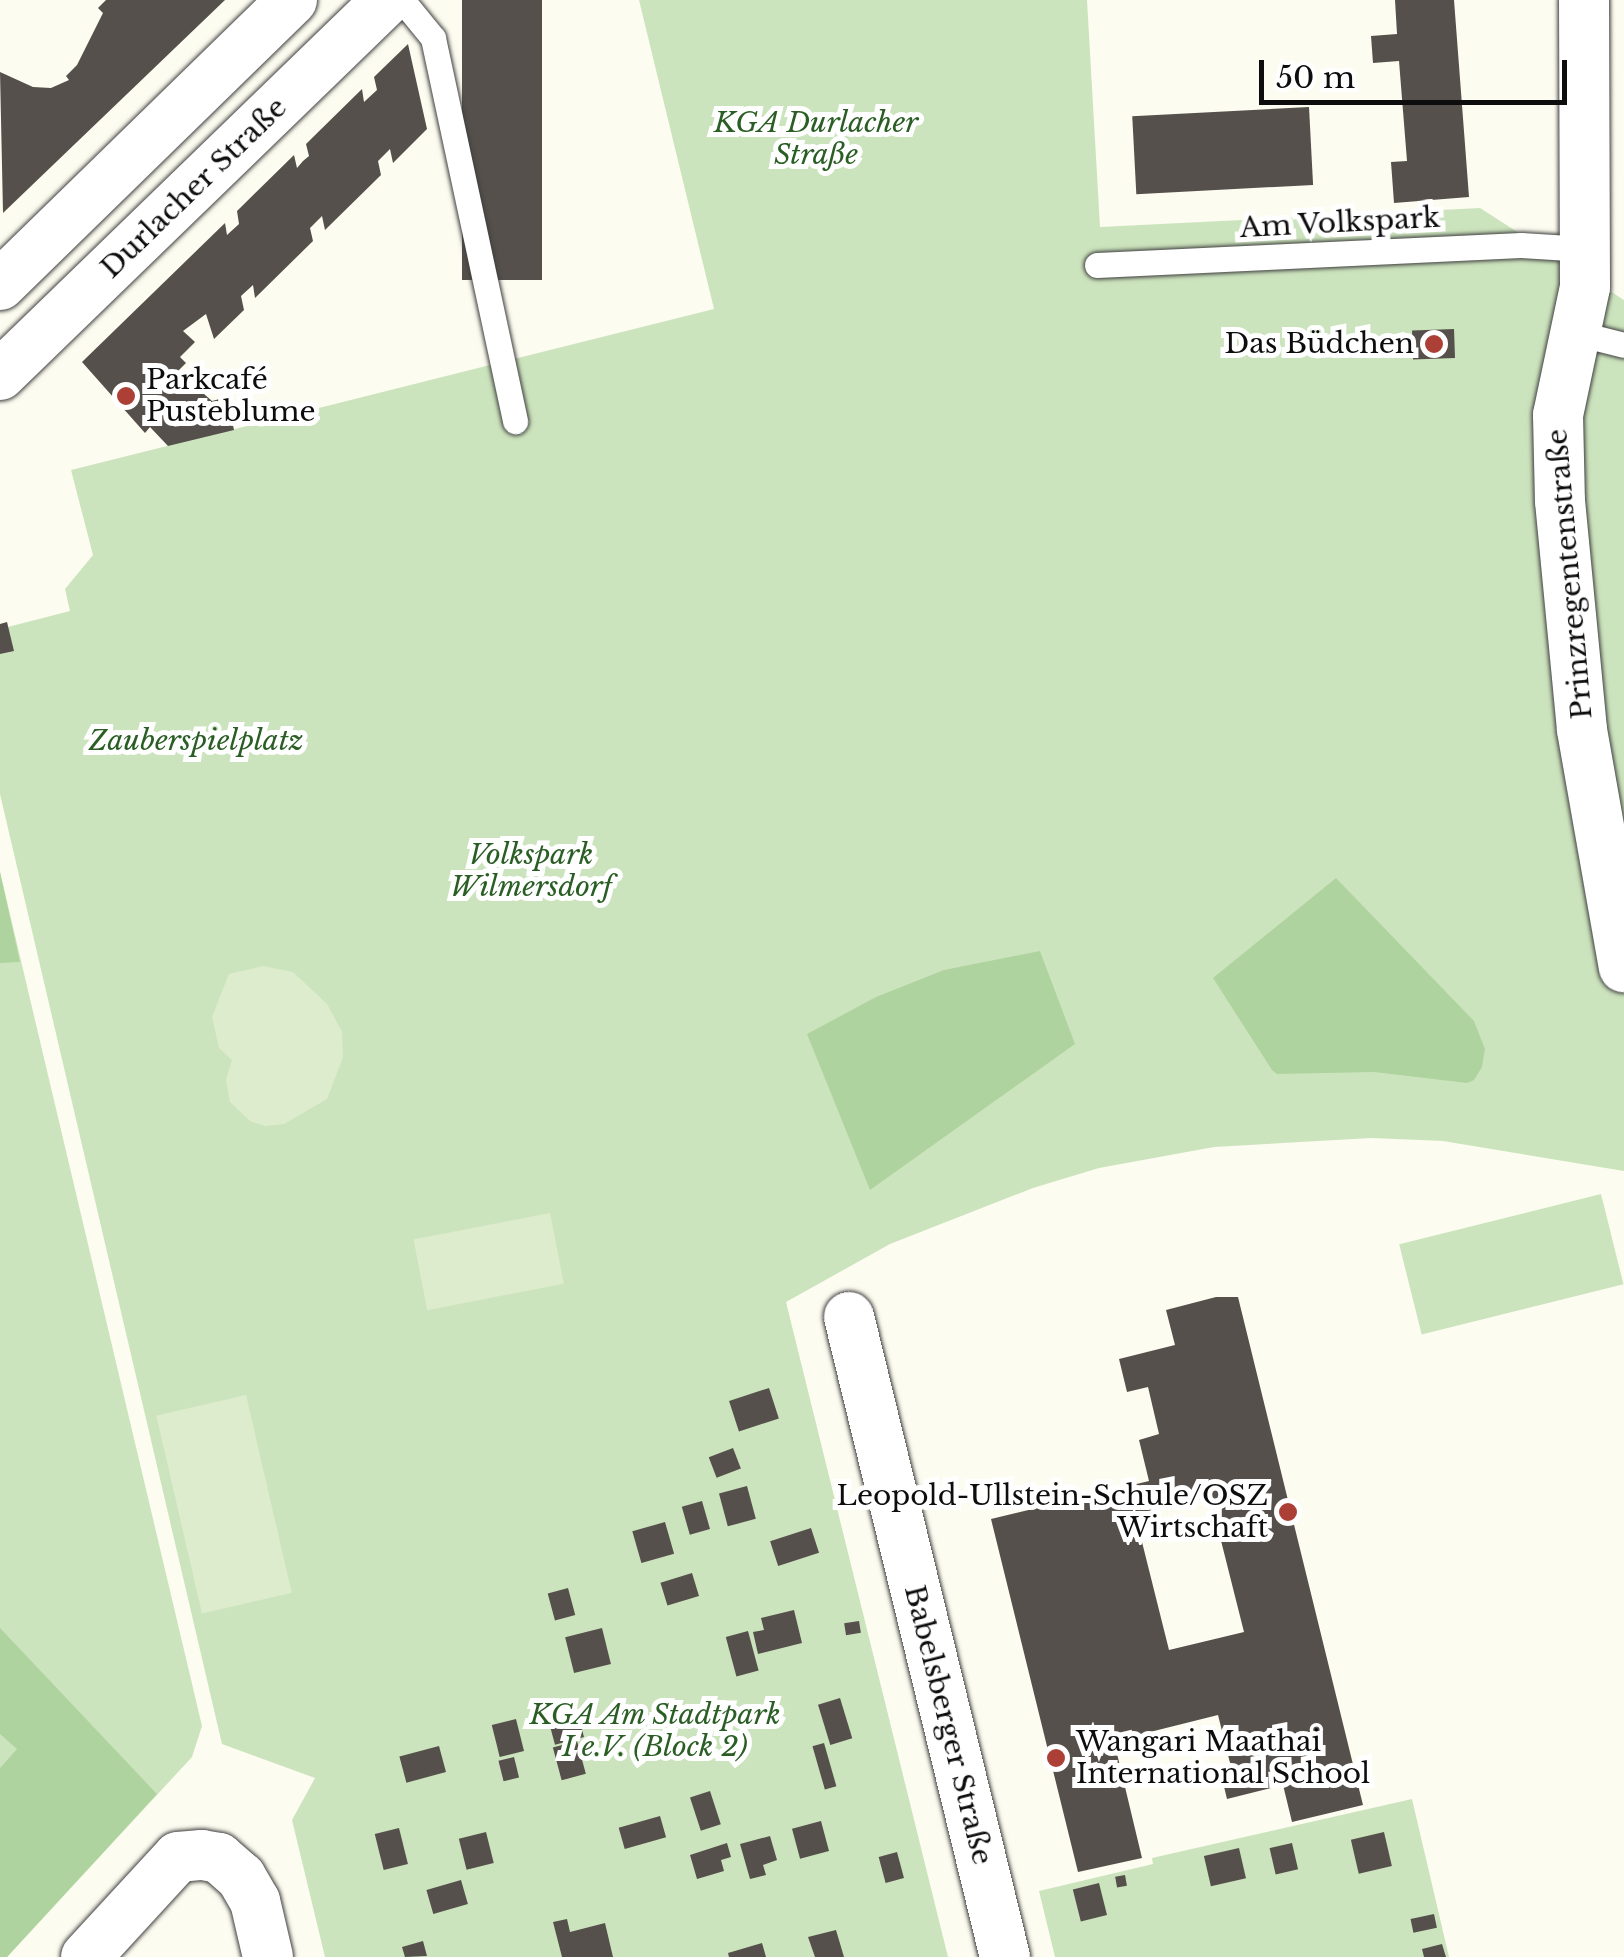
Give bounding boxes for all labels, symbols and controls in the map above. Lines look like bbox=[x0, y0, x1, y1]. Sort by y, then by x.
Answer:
scale bar bbox=[1264, 40, 1572, 102]
text: 50 m bbox=[1276, 59, 1355, 96]
street label: Durlacher Straße bbox=[94, 91, 294, 285]
park label: KGA Durlacher Straße bbox=[714, 106, 918, 172]
street label: Am Volkspark bbox=[1238, 201, 1442, 245]
place label: Das Büdchen bbox=[1225, 327, 1414, 361]
marker: Das Büdchen bbox=[1423, 333, 1445, 355]
place label: Parkcafé Pusteblume bbox=[146, 363, 316, 429]
marker: Parkcafé Pusteblume bbox=[115, 385, 137, 407]
street label: Prinzregentenstraße bbox=[1541, 427, 1599, 721]
park label: Zauberspielplatz bbox=[89, 724, 303, 758]
park label: Volkspark Wilmersdorf bbox=[450, 838, 612, 904]
place label: Leopold-Ullstein-Schule/OSZ Wirtschaft bbox=[837, 1479, 1268, 1545]
marker: Leopold-Ullstein-Schule/OSZ Wirtschaft bbox=[1277, 1501, 1299, 1523]
street label: Babelsberger Straße bbox=[897, 1581, 999, 1869]
park label: KGA Am Stadtpark I e.V. (Block 2) bbox=[528, 1698, 782, 1764]
place label: Wangari Maathai International School bbox=[1076, 1725, 1370, 1791]
marker: Wangari Maathai International School bbox=[1045, 1747, 1067, 1769]

